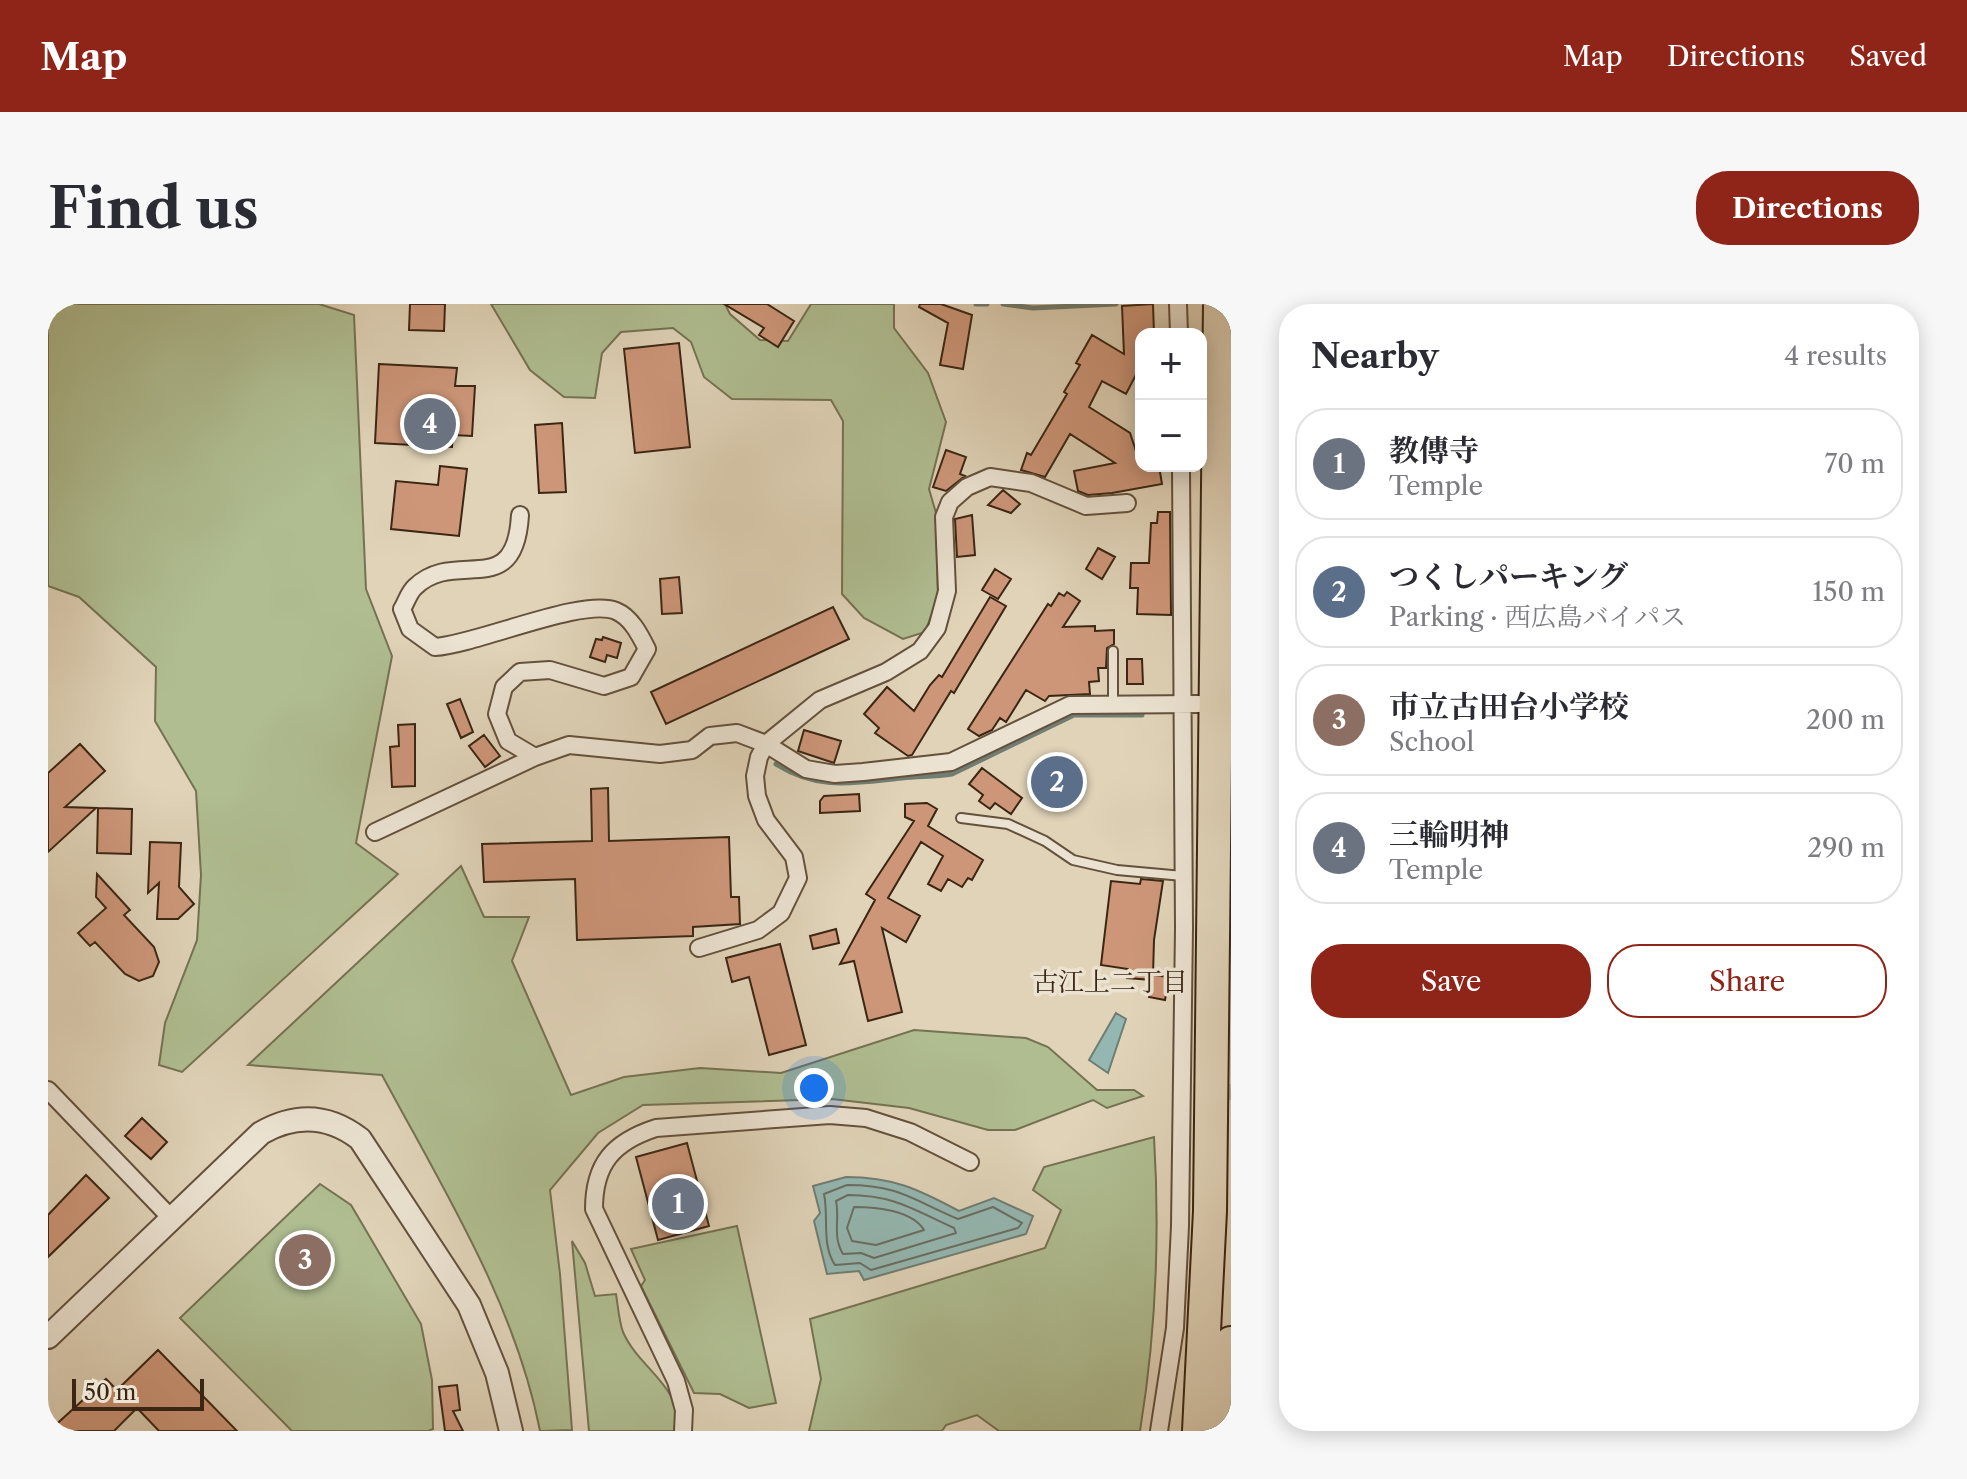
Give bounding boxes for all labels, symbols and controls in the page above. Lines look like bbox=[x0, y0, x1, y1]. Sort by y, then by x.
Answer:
text: Map bbox=[40, 33, 128, 80]
text: Map bbox=[1563, 39, 1623, 73]
text: Directions bbox=[1667, 39, 1805, 73]
text: Saved bbox=[1849, 39, 1927, 73]
button: Directions bbox=[1696, 171, 1919, 245]
text: Find us bbox=[48, 174, 259, 243]
map controls bbox=[1135, 328, 1207, 472]
button: + bbox=[1135, 328, 1207, 400]
text: Nearby bbox=[1311, 335, 1439, 377]
text: 4 results bbox=[1784, 340, 1887, 372]
pin: 4 bbox=[404, 394, 456, 454]
button: − bbox=[1135, 400, 1207, 472]
text: 教傳寺 bbox=[1389, 432, 1479, 469]
text: 1 bbox=[1333, 448, 1345, 480]
text: 70 m bbox=[1825, 448, 1885, 480]
text: Temple bbox=[1389, 470, 1483, 502]
text: つくしパーキング bbox=[1389, 558, 1628, 595]
text: 2 bbox=[1331, 576, 1347, 608]
text: 150 m bbox=[1812, 576, 1885, 608]
text: Parking · 西広島バイパス bbox=[1389, 601, 1686, 633]
text: 市立古田台小学校 bbox=[1389, 688, 1629, 725]
text: 3 bbox=[1332, 704, 1346, 736]
text: 200 m bbox=[1806, 704, 1885, 736]
text: School bbox=[1389, 726, 1474, 758]
pin: 2 bbox=[1031, 752, 1083, 812]
text: 三輪明神 bbox=[1389, 816, 1509, 853]
text: 4 bbox=[1331, 832, 1347, 864]
text: 290 m bbox=[1807, 832, 1885, 864]
text: Temple bbox=[1389, 854, 1483, 886]
button: Save bbox=[1311, 944, 1591, 1018]
button: Share bbox=[1607, 944, 1887, 1018]
district label: 古江上二丁目 bbox=[1032, 966, 1188, 998]
your location bbox=[794, 1068, 834, 1108]
pin: 1 bbox=[652, 1174, 704, 1234]
pin: 3 bbox=[279, 1230, 331, 1290]
scale bar bbox=[72, 1375, 204, 1411]
text: 50 m bbox=[84, 1379, 136, 1406]

